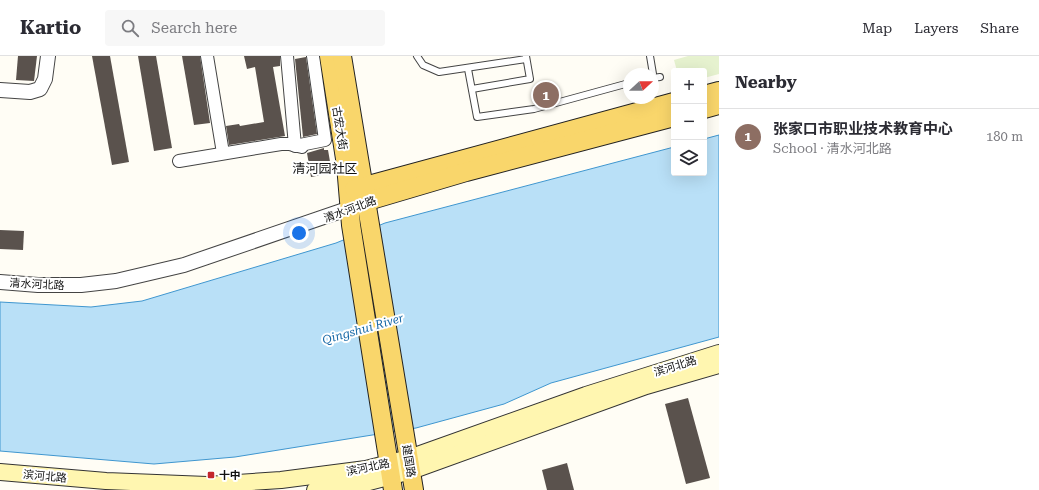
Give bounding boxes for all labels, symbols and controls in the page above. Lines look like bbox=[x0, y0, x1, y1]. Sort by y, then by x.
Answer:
search box bbox=[105, 10, 385, 46]
text: Kartio bbox=[20, 16, 81, 39]
icon: search bbox=[119, 17, 141, 39]
text: Search here bbox=[151, 19, 237, 37]
text: Map bbox=[862, 20, 892, 36]
text: Layers bbox=[914, 20, 958, 36]
text: Share bbox=[980, 20, 1019, 36]
north arrow bbox=[623, 68, 659, 104]
map controls bbox=[671, 68, 707, 176]
button: + bbox=[671, 68, 707, 104]
text: Nearby bbox=[735, 72, 797, 92]
pin: 1 bbox=[533, 80, 559, 110]
button: − bbox=[671, 104, 707, 140]
street label: 古宏大街 bbox=[330, 105, 349, 151]
text: 张家口市职业技术教育中心 bbox=[773, 120, 953, 138]
text: 1 bbox=[744, 129, 752, 144]
text: 180 m bbox=[986, 129, 1023, 144]
button: layers bbox=[671, 140, 707, 176]
text: School · 清水河北路 bbox=[773, 141, 892, 156]
district label: 清河园社区 bbox=[292, 161, 358, 176]
street label: 清水河北路 bbox=[322, 194, 378, 225]
your location bbox=[289, 223, 309, 243]
street label: 清水河北路 bbox=[9, 277, 65, 292]
water label: Qingshui River bbox=[321, 311, 405, 347]
street label: 滨河北路 bbox=[652, 354, 698, 379]
street label: 建国路 bbox=[400, 444, 418, 478]
street label: 滨河北路 bbox=[345, 457, 391, 478]
street label: 滨河北路 bbox=[22, 468, 67, 485]
place label: 十中 bbox=[219, 469, 241, 482]
marker: 十中 bbox=[206, 470, 216, 480]

